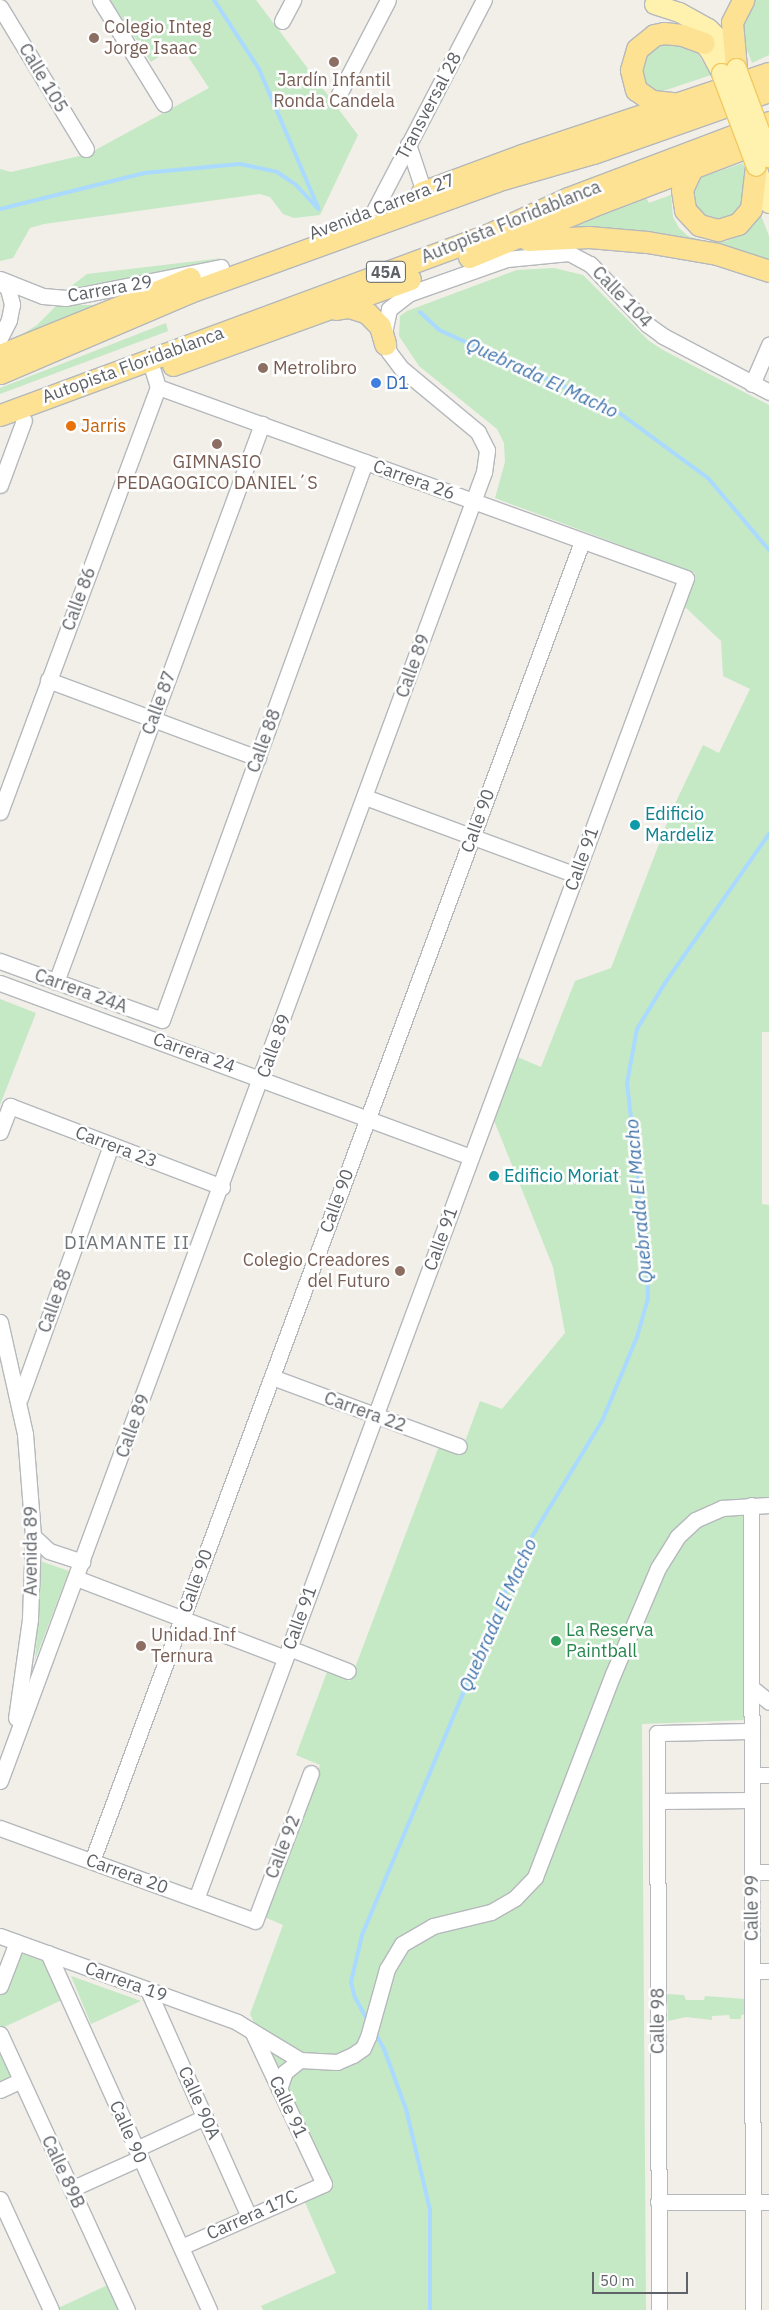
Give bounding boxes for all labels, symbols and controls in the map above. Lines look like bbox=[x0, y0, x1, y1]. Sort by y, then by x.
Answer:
place label: Colegio Integ Jorge Isaac bbox=[104, 17, 211, 59]
marker: Colegio Integ Jorge Isaac bbox=[88, 32, 100, 44]
street label: Calle 105 bbox=[14, 39, 72, 117]
street label: Transversal 28 bbox=[392, 49, 466, 163]
marker: Jardín Infantil Ronda Candela bbox=[328, 56, 340, 68]
place label: Jardín Infantil Ronda Candela bbox=[273, 70, 395, 112]
street label: Avenida Carrera 27 bbox=[306, 169, 458, 245]
street label: Autopista Floridablanca bbox=[418, 176, 604, 268]
road number: 45A bbox=[365, 258, 407, 286]
street label: Calle 104 bbox=[587, 262, 657, 332]
street label: Carrera 29 bbox=[66, 271, 154, 307]
street label: Autopista Floridablanca bbox=[39, 322, 227, 408]
water label: Quebrada El Macho bbox=[462, 333, 622, 423]
place label: Metrolibro bbox=[273, 357, 357, 379]
marker: Metrolibro bbox=[257, 362, 269, 374]
place label: D1 bbox=[386, 372, 409, 394]
marker: D1 bbox=[370, 377, 382, 389]
place label: Jarris bbox=[81, 415, 126, 437]
marker: Jarris bbox=[65, 420, 77, 432]
marker: GIMNASIO PEDAGOGICO DANIEL´S bbox=[211, 438, 223, 450]
place label: GIMNASIO PEDAGOGICO DANIEL´S bbox=[116, 452, 318, 494]
street label: Carrera 26 bbox=[370, 455, 458, 505]
street label: Calle 86 bbox=[58, 564, 100, 634]
street label: Calle 89 bbox=[392, 631, 434, 701]
street label: Calle 87 bbox=[138, 668, 180, 738]
street label: Calle 88 bbox=[243, 706, 285, 776]
street label: Calle 90 bbox=[457, 786, 499, 856]
place label: Edificio Mardeliz bbox=[645, 804, 714, 846]
marker: Edificio Mardeliz bbox=[629, 819, 641, 831]
street label: Calle 91 bbox=[561, 824, 603, 894]
street label: Carrera 24A bbox=[32, 964, 130, 1018]
street label: Calle 89 bbox=[253, 1011, 295, 1081]
street label: Carrera 24 bbox=[150, 1028, 238, 1078]
water label: Quebrada El Macho bbox=[620, 1118, 658, 1284]
street label: Carrera 23 bbox=[72, 1122, 160, 1172]
place label: Edificio Moriat bbox=[504, 1165, 619, 1187]
street label: Calle 90 bbox=[316, 1166, 358, 1236]
marker: Edificio Moriat bbox=[488, 1170, 500, 1182]
street label: Calle 91 bbox=[420, 1204, 462, 1274]
district label: DIAMANTE II bbox=[63, 1232, 191, 1254]
place label: Colegio Creadores del Futuro bbox=[243, 1250, 390, 1292]
marker: Colegio Creadores del Futuro bbox=[394, 1265, 406, 1277]
street label: Calle 88 bbox=[34, 1266, 76, 1336]
street label: Carrera 22 bbox=[321, 1387, 409, 1437]
street label: Calle 89 bbox=[112, 1391, 154, 1461]
street label: Avenida 89 bbox=[20, 1506, 42, 1596]
water label: Quebrada El Macho bbox=[454, 1535, 542, 1695]
street label: Calle 90 bbox=[175, 1546, 217, 1616]
street label: Calle 91 bbox=[279, 1583, 321, 1653]
place label: La Reserva Paintball bbox=[566, 1620, 654, 1662]
place label: Unidad Inf Ternura bbox=[151, 1625, 236, 1668]
marker: La Reserva Paintball bbox=[550, 1635, 562, 1647]
marker: Unidad Inf Ternura bbox=[135, 1640, 147, 1652]
street label: Calle 92 bbox=[261, 1812, 305, 1882]
street label: Carrera 20 bbox=[83, 1849, 171, 1899]
street label: Calle 99 bbox=[741, 1875, 763, 1941]
street label: Carrera 19 bbox=[82, 1957, 170, 2007]
street label: Calle 98 bbox=[647, 1988, 669, 2054]
street label: Calle 90A bbox=[173, 2063, 225, 2143]
street label: Calle 91 bbox=[264, 2072, 312, 2142]
street label: Calle 90 bbox=[105, 2097, 151, 2167]
street label: Calle 89B bbox=[37, 2132, 89, 2212]
street label: Carrera 17C bbox=[203, 2185, 301, 2245]
scale bar bbox=[594, 2262, 690, 2294]
text: 50 m bbox=[600, 2271, 635, 2290]

